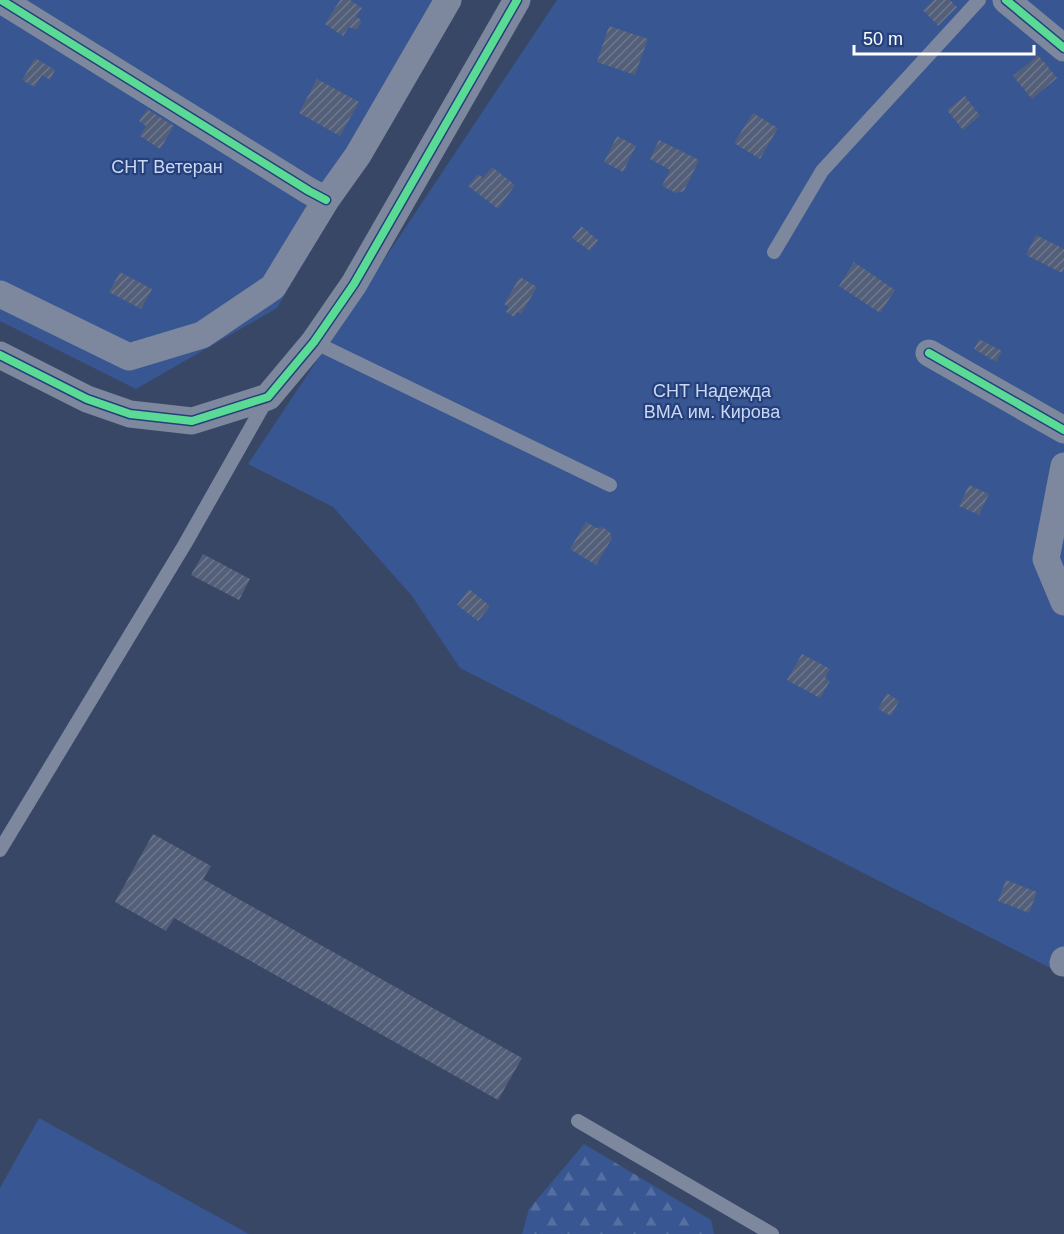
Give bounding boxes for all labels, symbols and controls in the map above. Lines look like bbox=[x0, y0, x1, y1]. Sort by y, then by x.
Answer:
scale bar bbox=[854, 18, 1034, 56]
text: 50 m bbox=[863, 29, 903, 49]
park label: СНТ Ветеран bbox=[111, 157, 223, 177]
park label: СНТ Надежда ВМА им. Кирова bbox=[644, 381, 781, 422]

